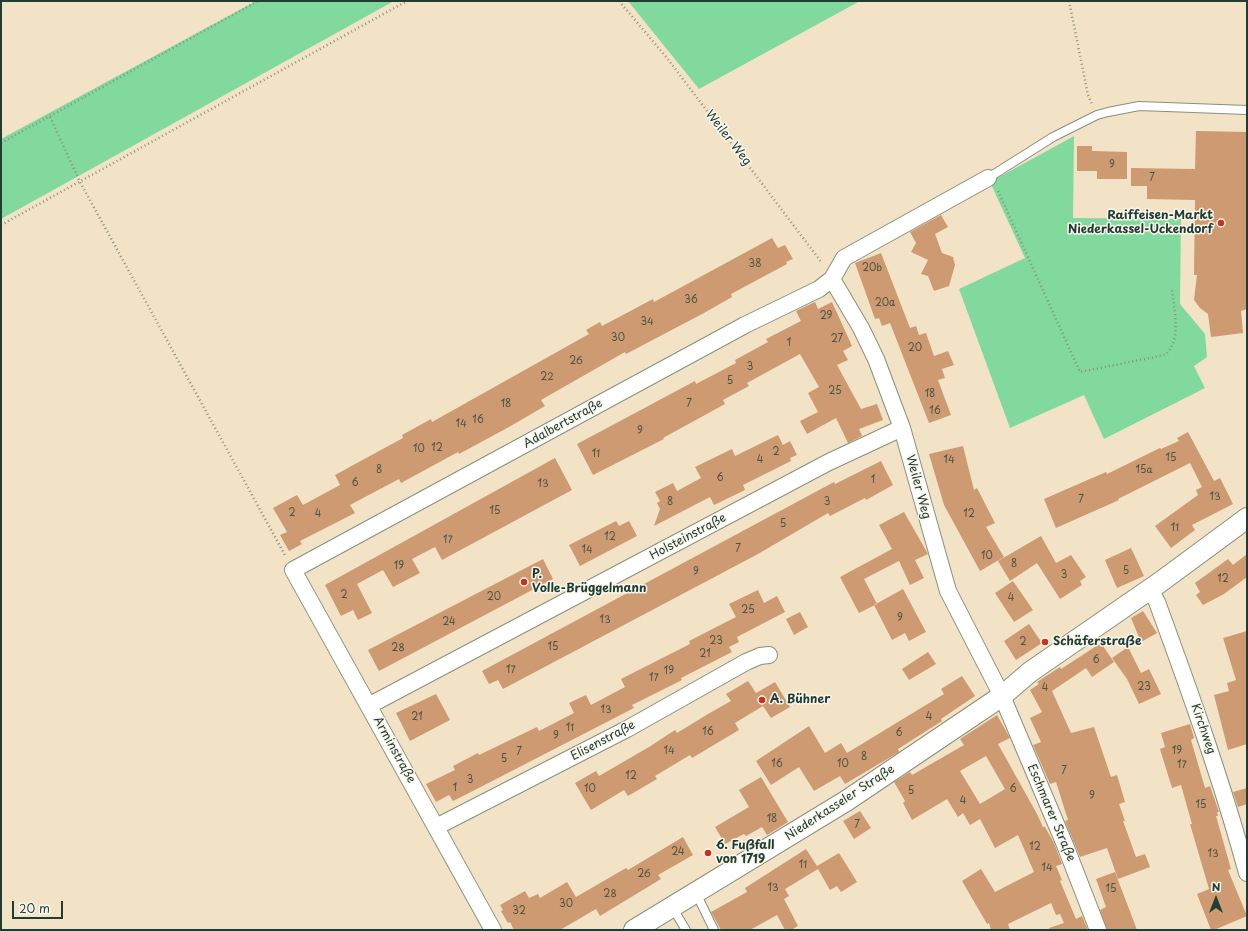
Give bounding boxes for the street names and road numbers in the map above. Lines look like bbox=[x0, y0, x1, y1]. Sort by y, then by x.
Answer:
street label: Weiler Weg bbox=[702, 108, 754, 168]
street label: Adalbertstraße bbox=[521, 396, 605, 452]
street label: Weiler Weg bbox=[902, 453, 934, 521]
street label: Holsteinstraße bbox=[647, 511, 729, 563]
street label: Kirchweg bbox=[1188, 702, 1218, 756]
street label: Arminstraße bbox=[370, 714, 418, 786]
street label: Elisenstraße bbox=[568, 718, 638, 764]
street label: Niederkasseler Straße bbox=[783, 762, 897, 844]
street label: Eschmarer Straße bbox=[1024, 762, 1078, 864]

